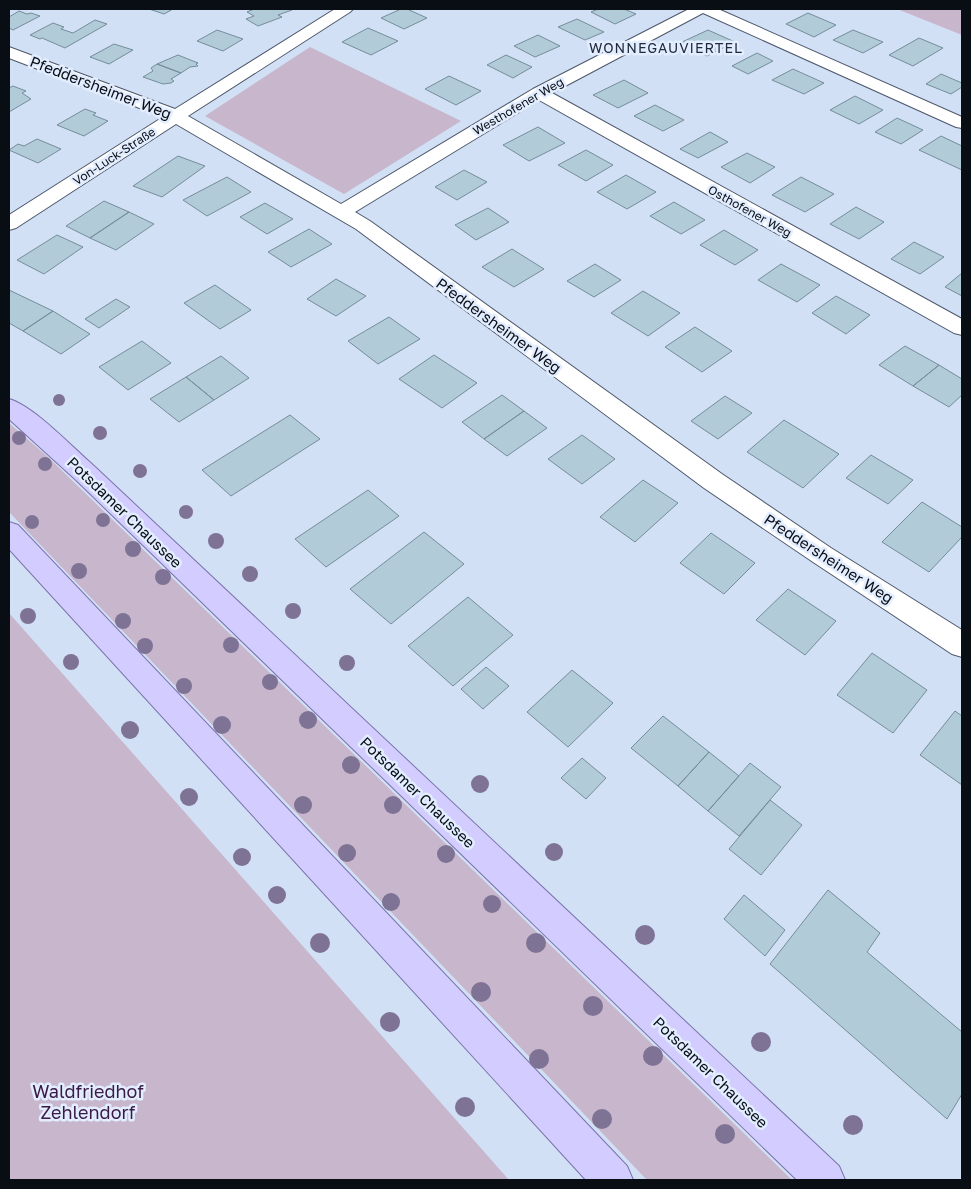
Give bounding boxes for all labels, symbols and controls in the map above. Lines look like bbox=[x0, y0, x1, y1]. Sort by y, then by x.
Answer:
district label: WONNEGAUVIERTEL bbox=[589, 39, 743, 56]
street label: Pfeddersheimer Weg bbox=[28, 52, 174, 122]
street label: Westhofener Weg bbox=[470, 74, 566, 138]
street label: Von-Luck-Straße bbox=[70, 124, 158, 188]
street label: Osthofener Weg bbox=[706, 182, 794, 240]
street label: Pfeddersheimer Weg bbox=[433, 274, 565, 376]
street label: Potsdamer Chaussee bbox=[64, 453, 186, 572]
street label: Pfeddersheimer Weg bbox=[761, 510, 897, 606]
street label: Potsdamer Chaussee bbox=[357, 733, 479, 852]
street label: Potsdamer Chaussee bbox=[650, 1013, 772, 1132]
park label: Waldfriedhof Zehlendorf bbox=[32, 1080, 144, 1123]

